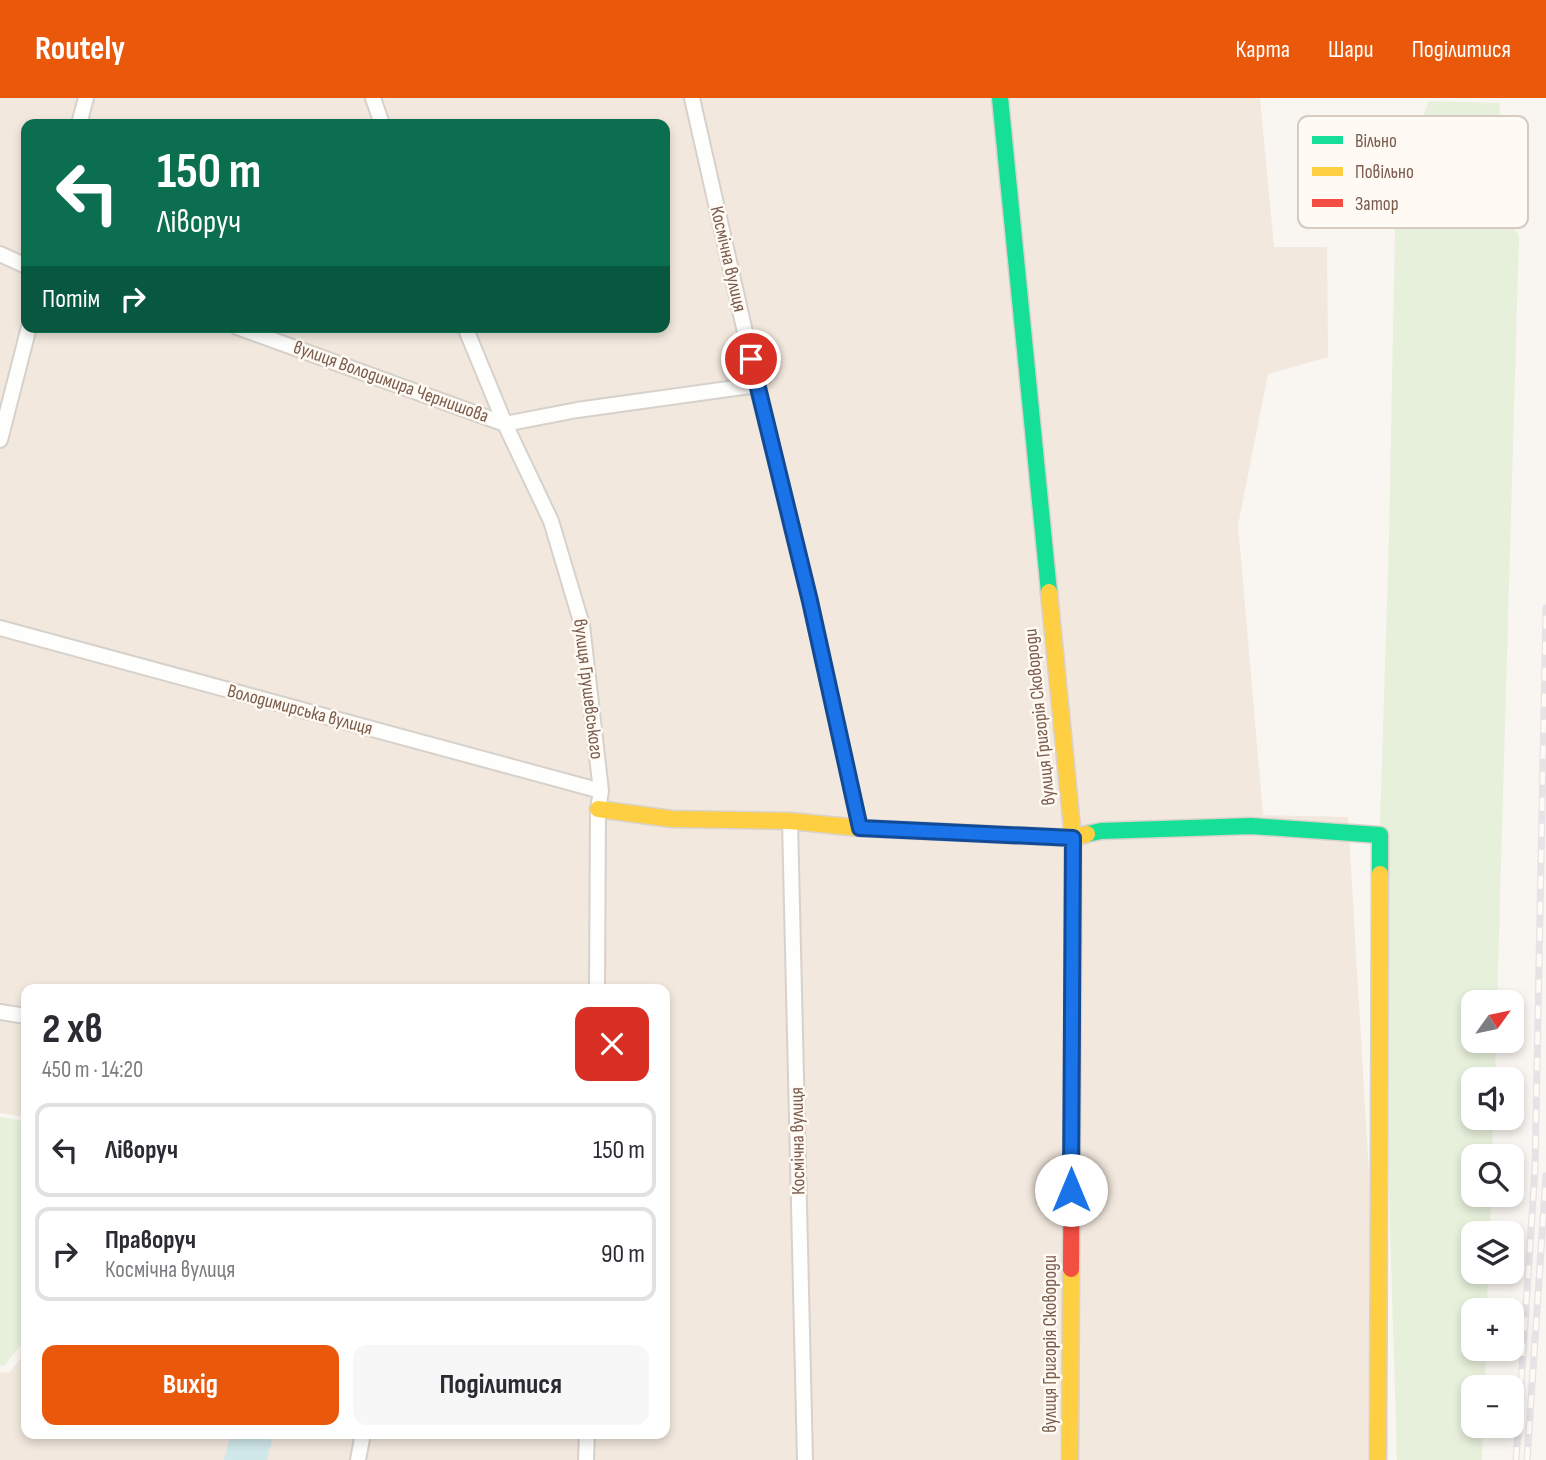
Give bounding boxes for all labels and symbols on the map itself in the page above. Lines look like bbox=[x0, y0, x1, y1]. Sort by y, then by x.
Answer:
legend bbox=[1298, 116, 1528, 228]
text: Вільно bbox=[1355, 130, 1397, 153]
text: Повільно bbox=[1355, 161, 1414, 184]
text: Затор bbox=[1355, 193, 1399, 216]
street label: Космічна вулиця bbox=[705, 204, 751, 314]
pin bbox=[721, 329, 781, 389]
street label: вулиця Володимира Чернишова bbox=[290, 336, 492, 428]
street label: вулиця Грушевського bbox=[568, 618, 608, 760]
street label: вулиця Григорія Сковороди bbox=[1019, 627, 1061, 807]
street label: Володимирська вулиця bbox=[225, 680, 375, 740]
north arrow bbox=[1461, 990, 1524, 1054]
street label: Космічна вулиця bbox=[786, 1087, 810, 1195]
position arrow bbox=[1034, 1153, 1108, 1227]
street label: вулиця Григорія Сковороди bbox=[1039, 1255, 1062, 1433]

